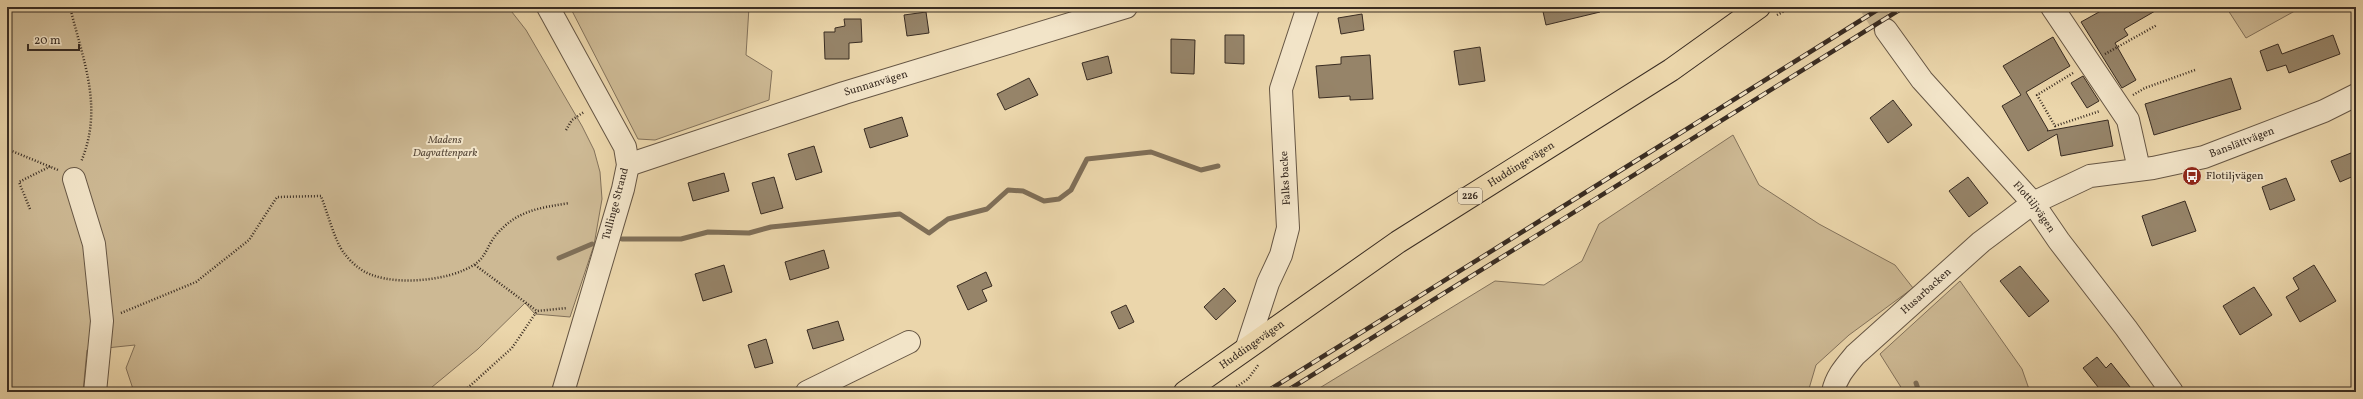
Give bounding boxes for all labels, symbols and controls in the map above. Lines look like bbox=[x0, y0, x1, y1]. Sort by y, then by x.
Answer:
scale bar bbox=[28, 26, 79, 52]
text: 20 m bbox=[34, 33, 61, 49]
street label: Sunnanvägen bbox=[842, 66, 910, 100]
street label: Banslättvägen bbox=[2207, 123, 2277, 162]
park label: Madens Dagvattenpark bbox=[413, 133, 477, 161]
street label: Huddingevägen bbox=[1485, 138, 1558, 191]
street label: Falks backe bbox=[1277, 150, 1295, 206]
bus stop icon: Flotiljvägen bbox=[2181, 165, 2203, 187]
street label: Tullinge Strand bbox=[599, 166, 633, 242]
place label: Flotiljvägen bbox=[2206, 169, 2264, 184]
street label: Flottiljvägen bbox=[2009, 178, 2059, 236]
road number: 226 bbox=[1458, 188, 1482, 204]
street label: Husarbacken bbox=[1898, 264, 1955, 318]
street label: Huddingevägen bbox=[1217, 316, 1288, 373]

